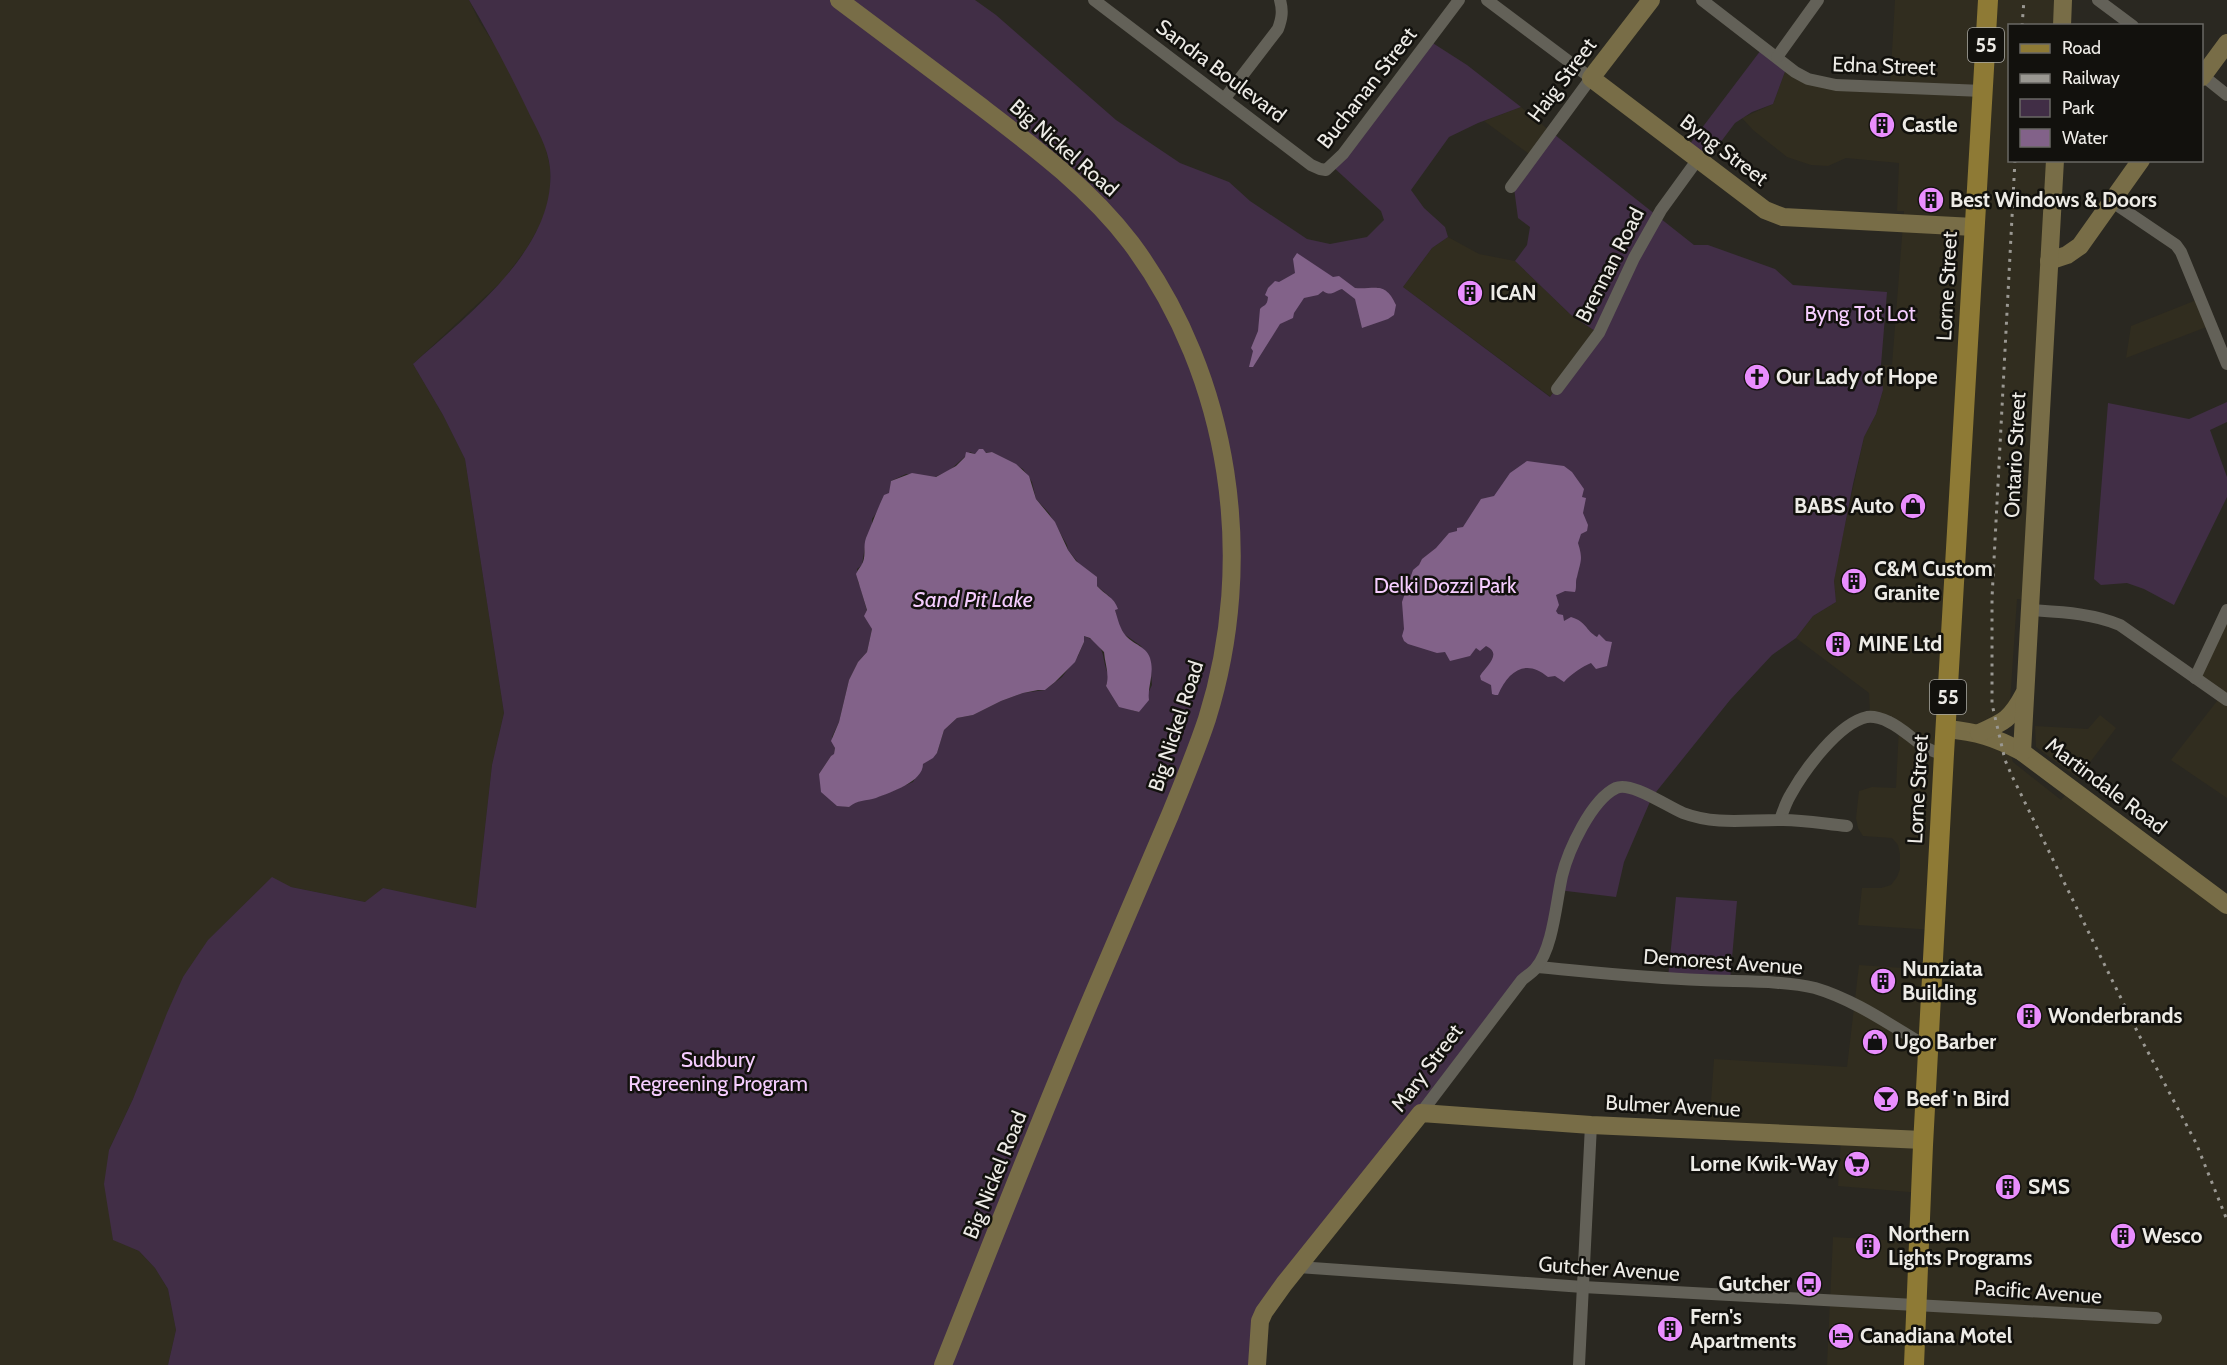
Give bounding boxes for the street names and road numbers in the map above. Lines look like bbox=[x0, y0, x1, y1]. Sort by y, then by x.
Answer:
street label: Sandra Boulevard bbox=[1152, 14, 1291, 128]
street label: Buchanan Street bbox=[1312, 22, 1422, 153]
road number: 55 bbox=[1968, 28, 2004, 62]
street label: Haig Street bbox=[1522, 33, 1601, 126]
street label: Edna Street bbox=[1832, 51, 1936, 80]
street label: Big Nickel Road bbox=[1005, 94, 1124, 202]
street label: Byng Street bbox=[1675, 108, 1773, 191]
street label: Brennan Road bbox=[1570, 203, 1649, 326]
street label: Lorne Street bbox=[1931, 231, 1962, 341]
street label: Ontario Street bbox=[1999, 391, 2030, 519]
street label: Big Nickel Road bbox=[1143, 658, 1208, 794]
road number: 55 bbox=[1930, 680, 1966, 714]
street label: Martindale Road bbox=[2041, 732, 2172, 839]
street label: Lorne Street bbox=[1902, 734, 1933, 844]
street label: Demorest Avenue bbox=[1642, 943, 1804, 980]
street label: Mary Street bbox=[1386, 1019, 1468, 1116]
street label: Bulmer Avenue bbox=[1605, 1089, 1742, 1122]
street label: Big Nickel Road bbox=[958, 1107, 1032, 1242]
street label: Gutcher Avenue bbox=[1538, 1251, 1681, 1286]
street label: Pacific Avenue bbox=[1973, 1275, 2103, 1308]

